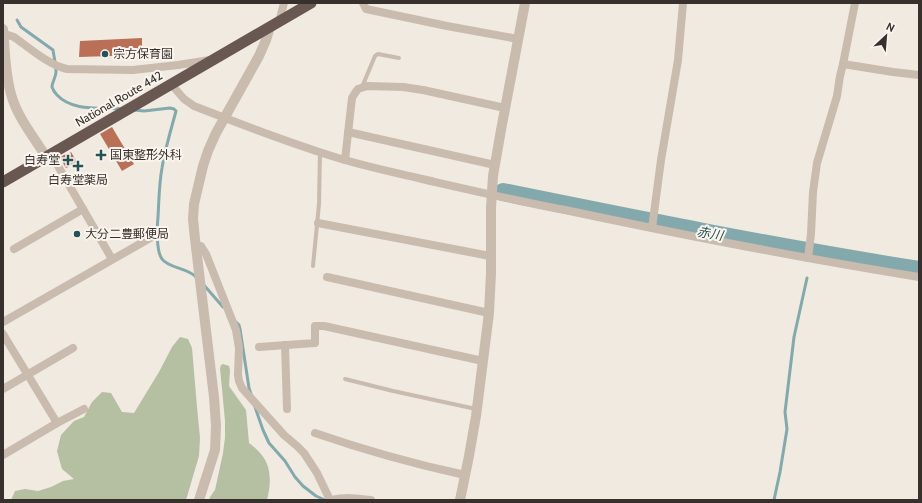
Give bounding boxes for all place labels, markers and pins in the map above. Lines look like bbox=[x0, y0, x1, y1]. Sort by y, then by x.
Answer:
place label: 宗方保育園 bbox=[113, 46, 173, 61]
marker: 宗方保育園 bbox=[100, 49, 110, 59]
place label: 国東整形外科 bbox=[110, 147, 182, 162]
marker: 国東整形外科 bbox=[95, 149, 107, 161]
place label: 白寿堂 bbox=[24, 152, 60, 167]
marker: 白寿堂 bbox=[63, 155, 73, 165]
marker: 白寿堂薬局 bbox=[73, 161, 83, 171]
place label: 白寿堂薬局 bbox=[48, 172, 108, 187]
place label: 大分二豊郵便局 bbox=[85, 226, 169, 241]
marker: 大分二豊郵便局 bbox=[72, 229, 82, 239]

